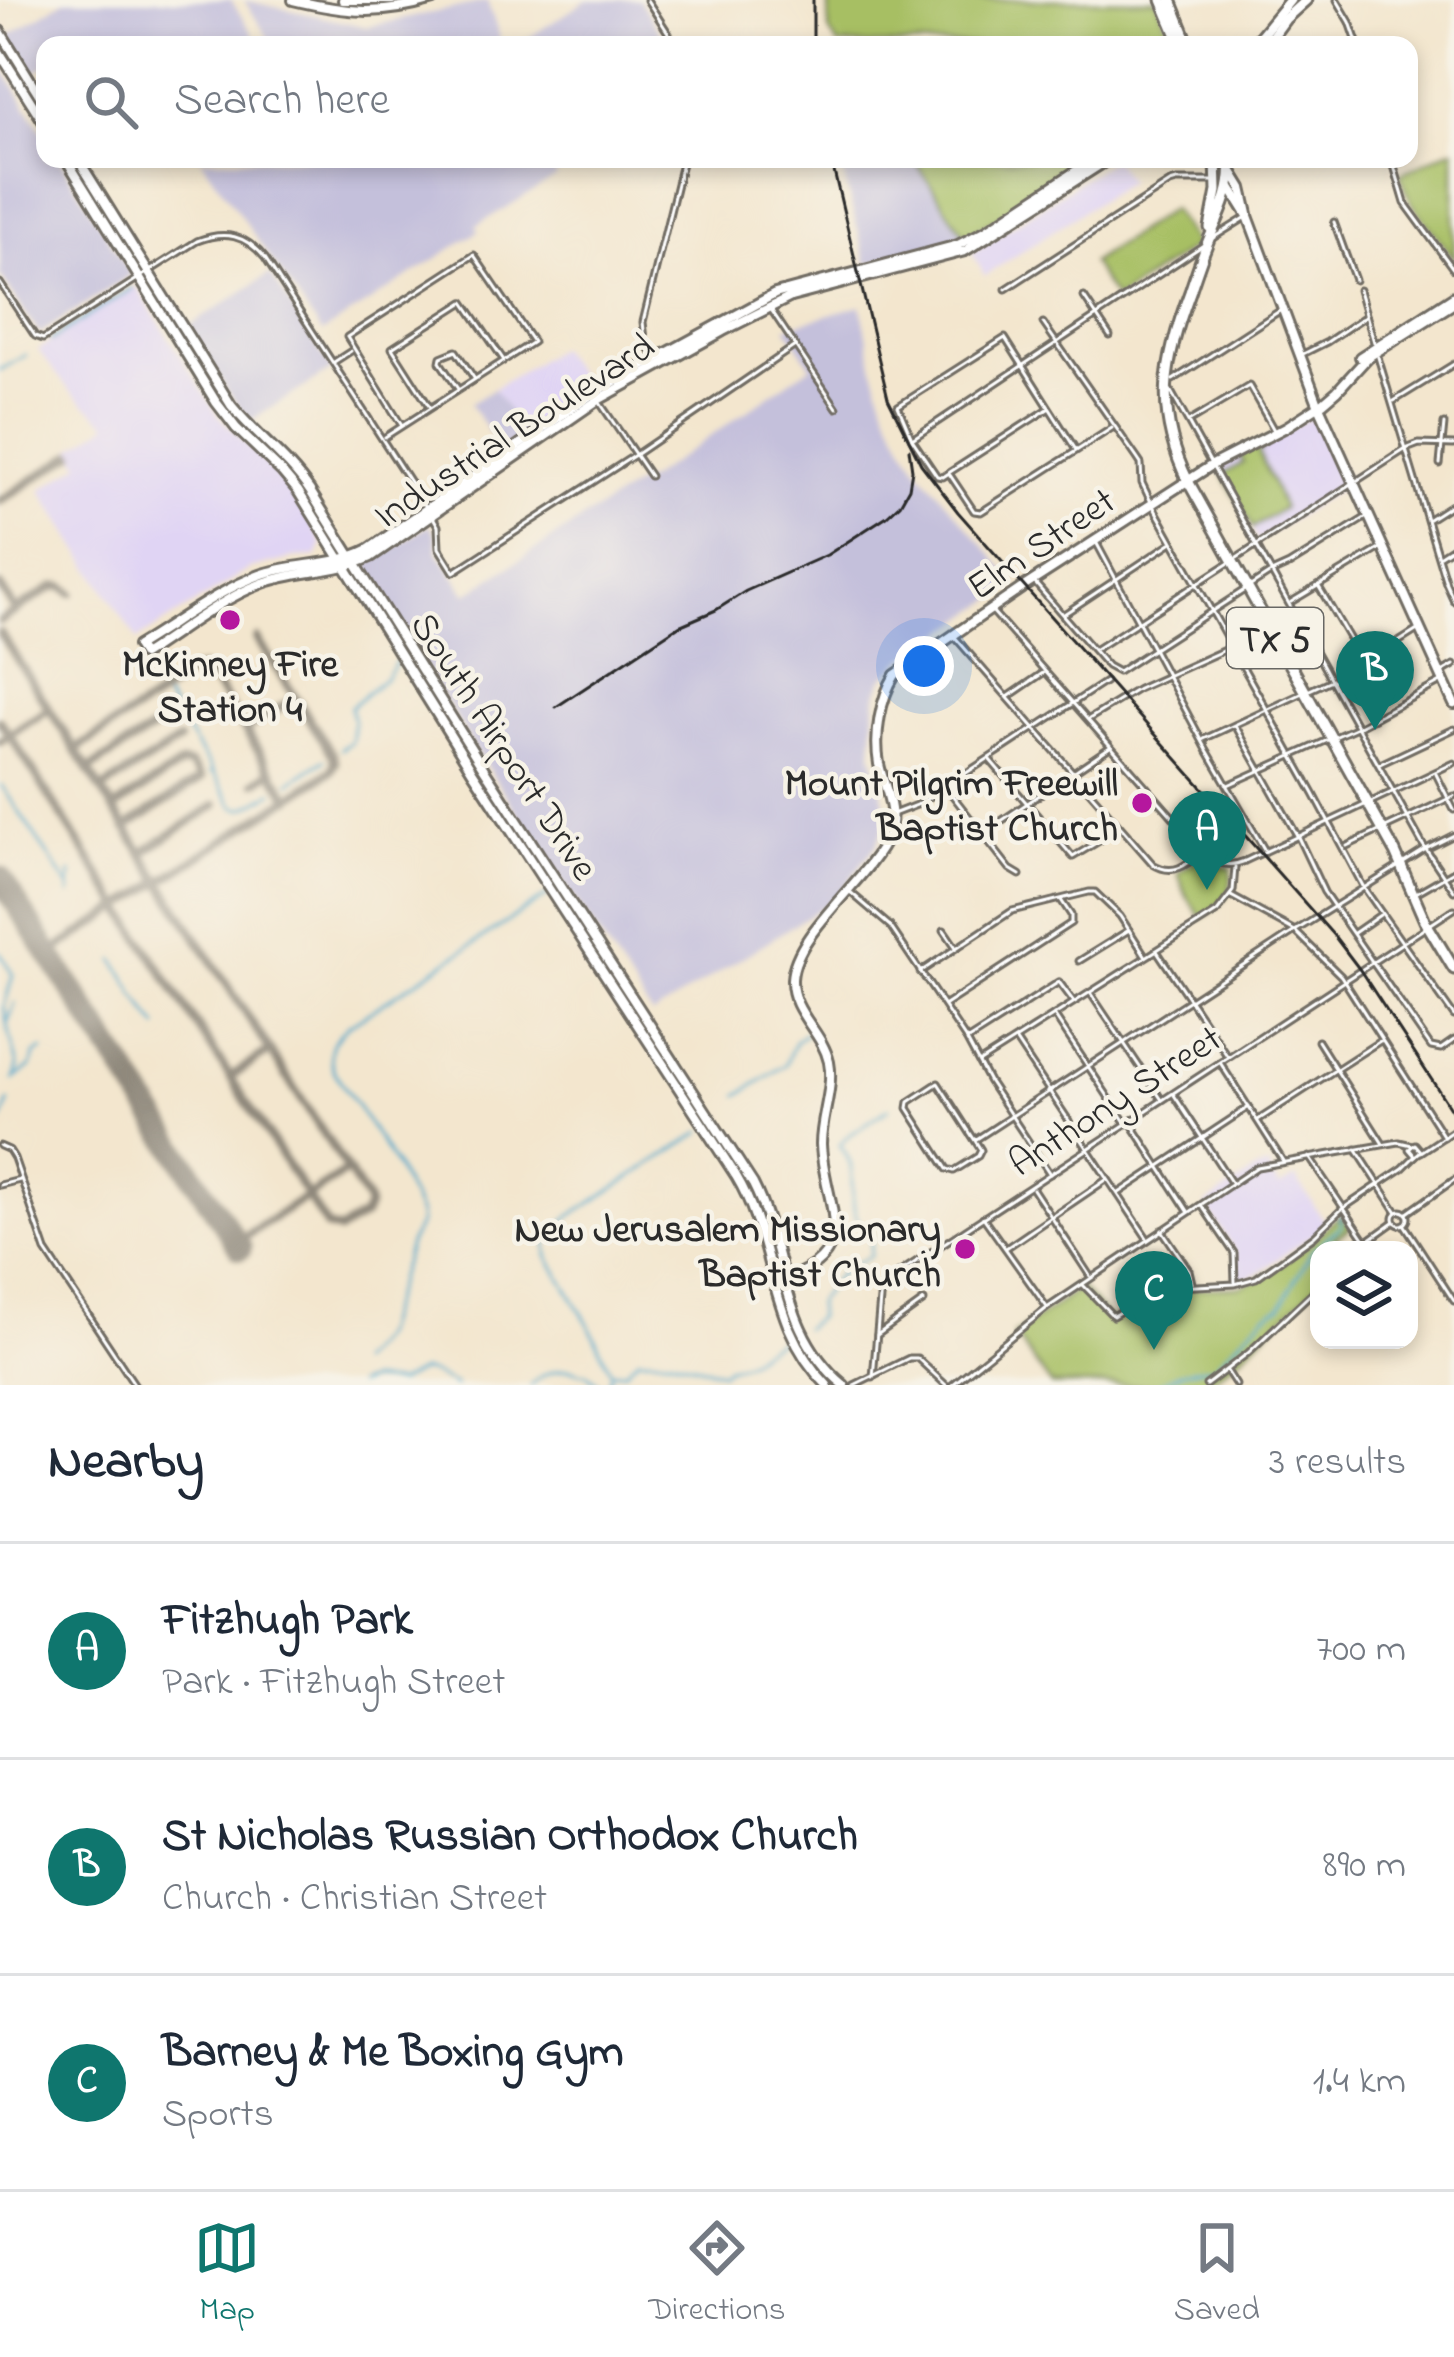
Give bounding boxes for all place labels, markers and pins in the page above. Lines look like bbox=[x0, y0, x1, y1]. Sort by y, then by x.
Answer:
marker: McKinney Fire Station 4 bbox=[217, 607, 243, 633]
pin: B bbox=[1336, 631, 1414, 730]
place label: McKinney Fire Station 4 bbox=[122, 638, 340, 740]
place label: Mount Pilgrim Freewill Baptist Church bbox=[784, 757, 1118, 859]
marker: Mount Pilgrim Freewill Baptist Church bbox=[1129, 790, 1155, 816]
pin: A bbox=[1168, 791, 1246, 890]
place label: New Jerusalem Missionary Baptist Church bbox=[514, 1203, 941, 1305]
marker: New Jerusalem Missionary Baptist Church bbox=[952, 1236, 978, 1262]
pin: C bbox=[1115, 1251, 1193, 1350]

